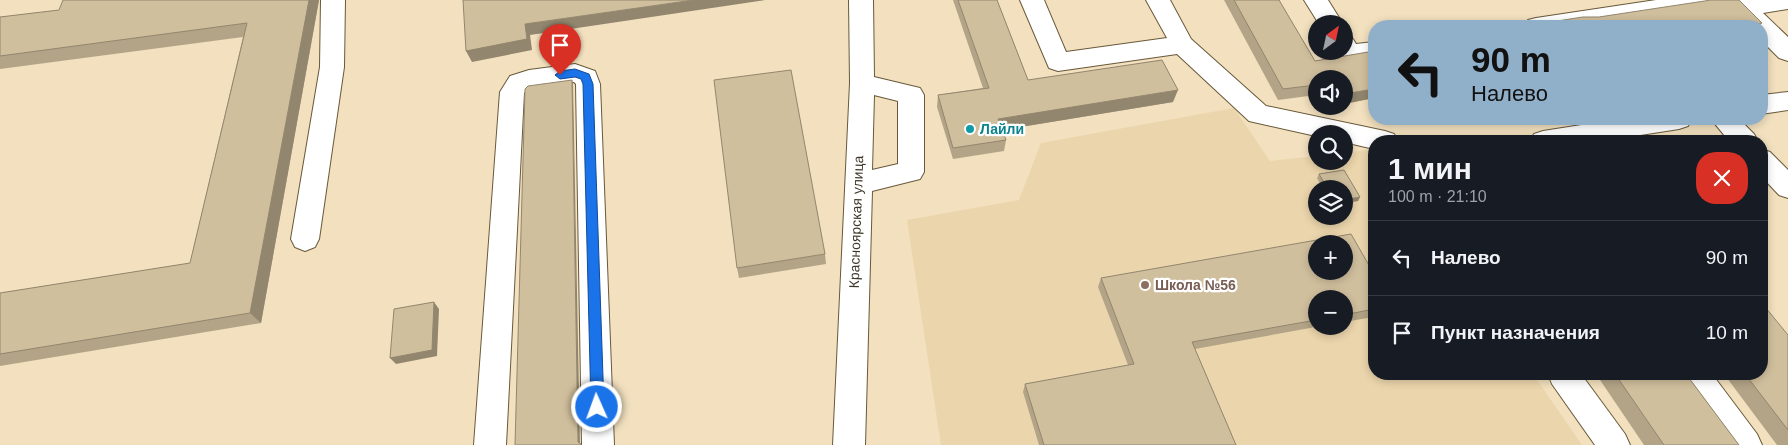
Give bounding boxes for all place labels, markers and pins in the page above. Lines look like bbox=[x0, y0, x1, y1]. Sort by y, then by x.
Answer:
pin bbox=[539, 24, 581, 75]
place label: Лайли bbox=[980, 121, 1024, 137]
marker: Лайли bbox=[964, 123, 976, 135]
place label: Школа №56 bbox=[1155, 277, 1236, 293]
marker: Школа №56 bbox=[1139, 279, 1151, 291]

